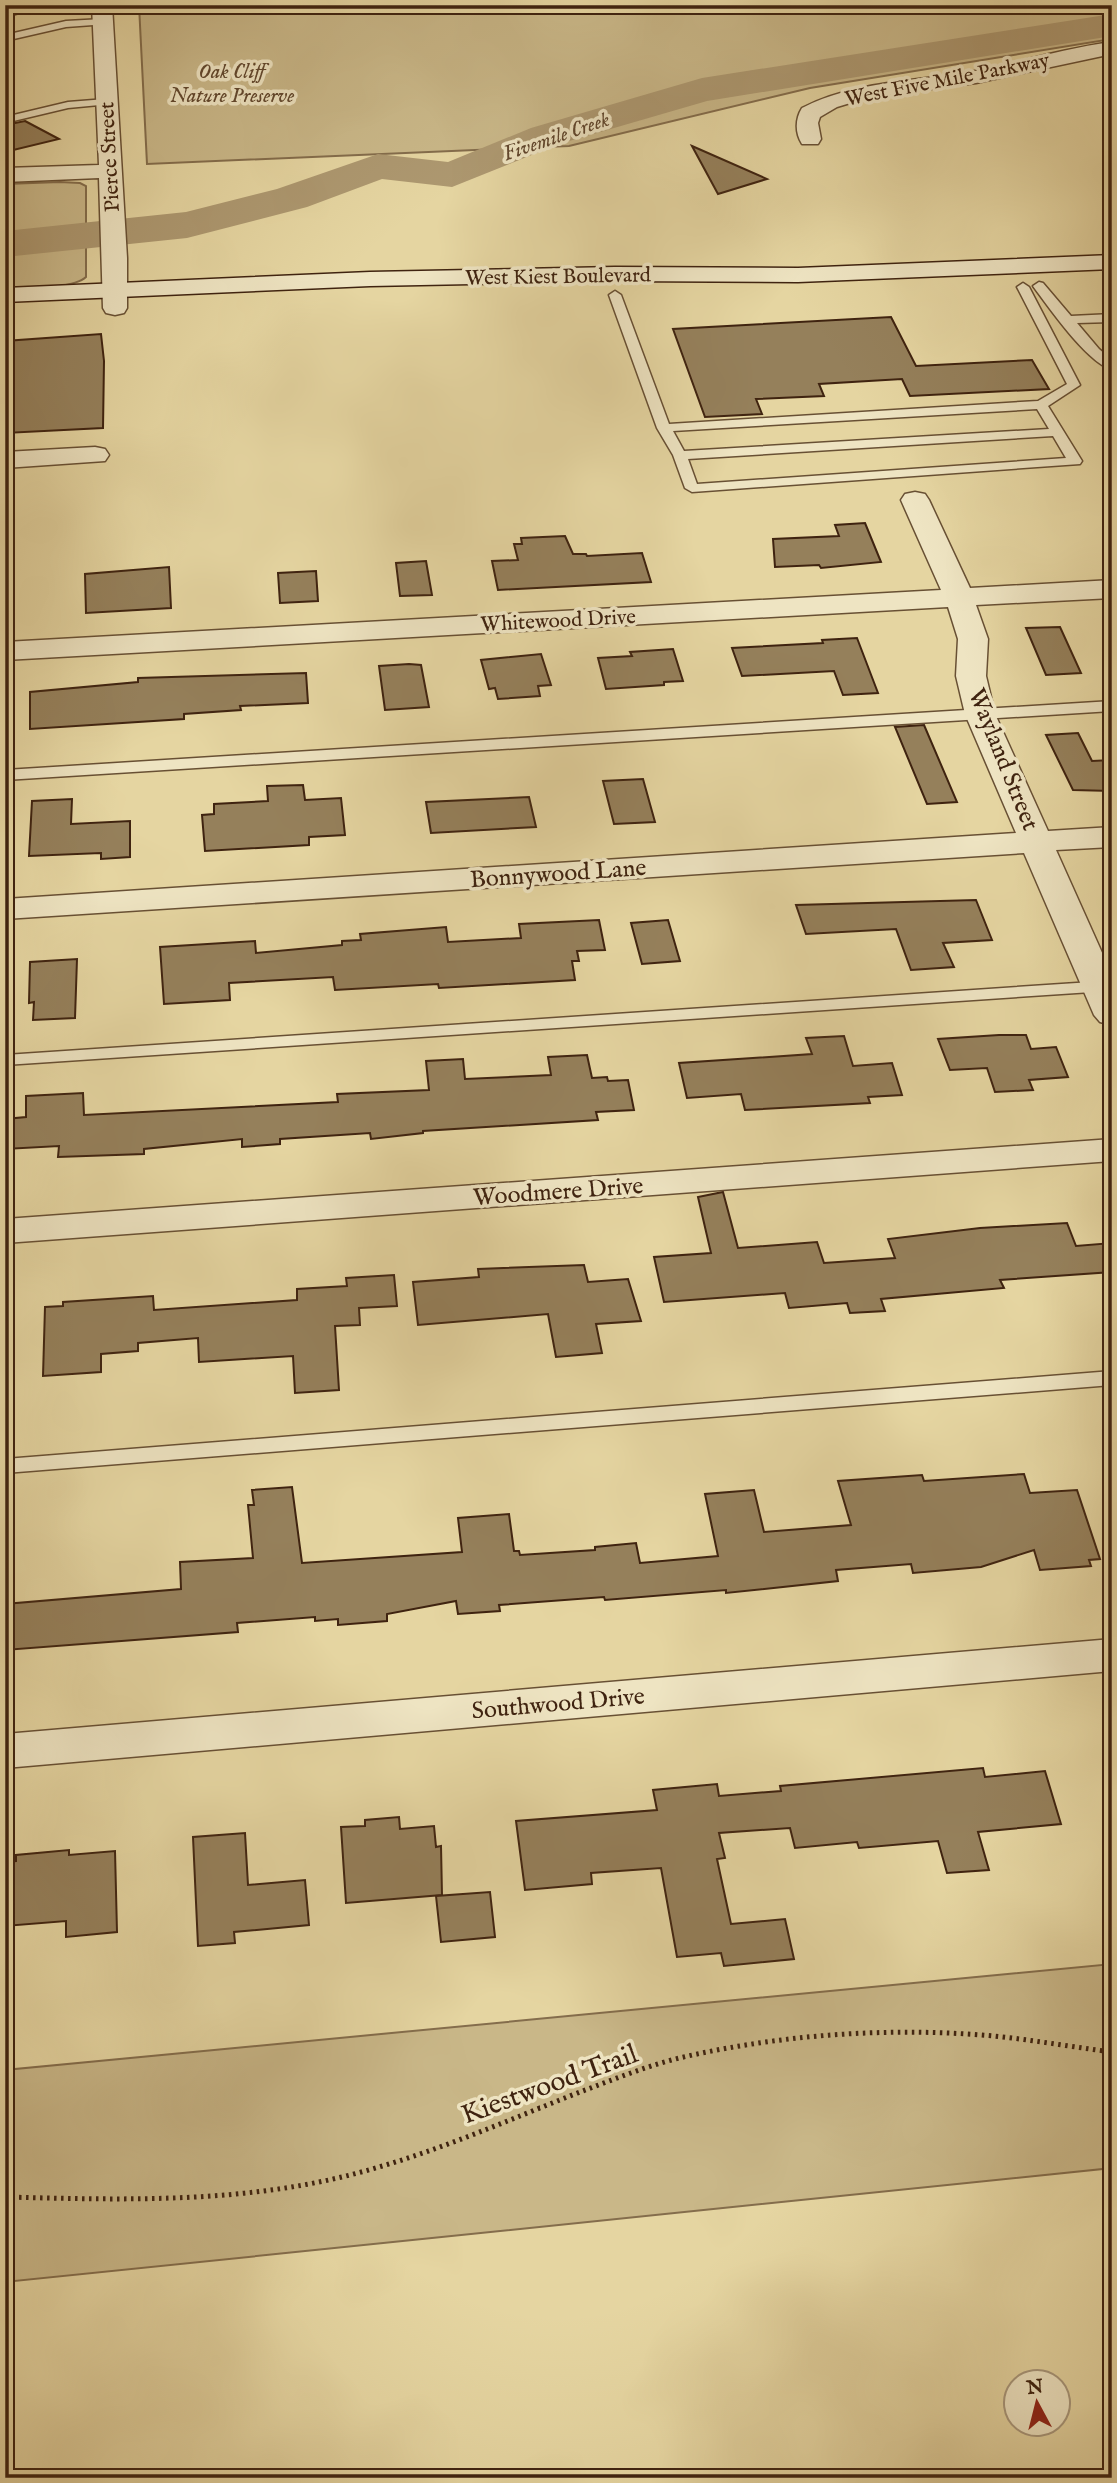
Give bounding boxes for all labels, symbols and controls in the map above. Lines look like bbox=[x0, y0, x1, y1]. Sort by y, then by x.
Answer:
street label: West Five Mile Parkway bbox=[843, 47, 1053, 114]
park label: Oak Cliff Nature Preserve bbox=[170, 59, 294, 110]
street label: Pierce Street bbox=[94, 101, 127, 213]
water label: Fivemile Creek bbox=[500, 106, 614, 168]
street label: West Kiest Boulevard bbox=[465, 262, 652, 293]
street label: Whitewood Drive bbox=[480, 604, 637, 639]
street label: Wayland Street bbox=[960, 684, 1045, 835]
street label: Bonnywood Lane bbox=[469, 853, 647, 896]
street label: Woodmere Drive bbox=[472, 1171, 644, 1214]
street label: Southwood Drive bbox=[470, 1681, 646, 1728]
street label: Kiestwood Trail bbox=[457, 2037, 643, 2133]
north arrow bbox=[1002, 2368, 1072, 2438]
text: N bbox=[1025, 2375, 1045, 2401]

